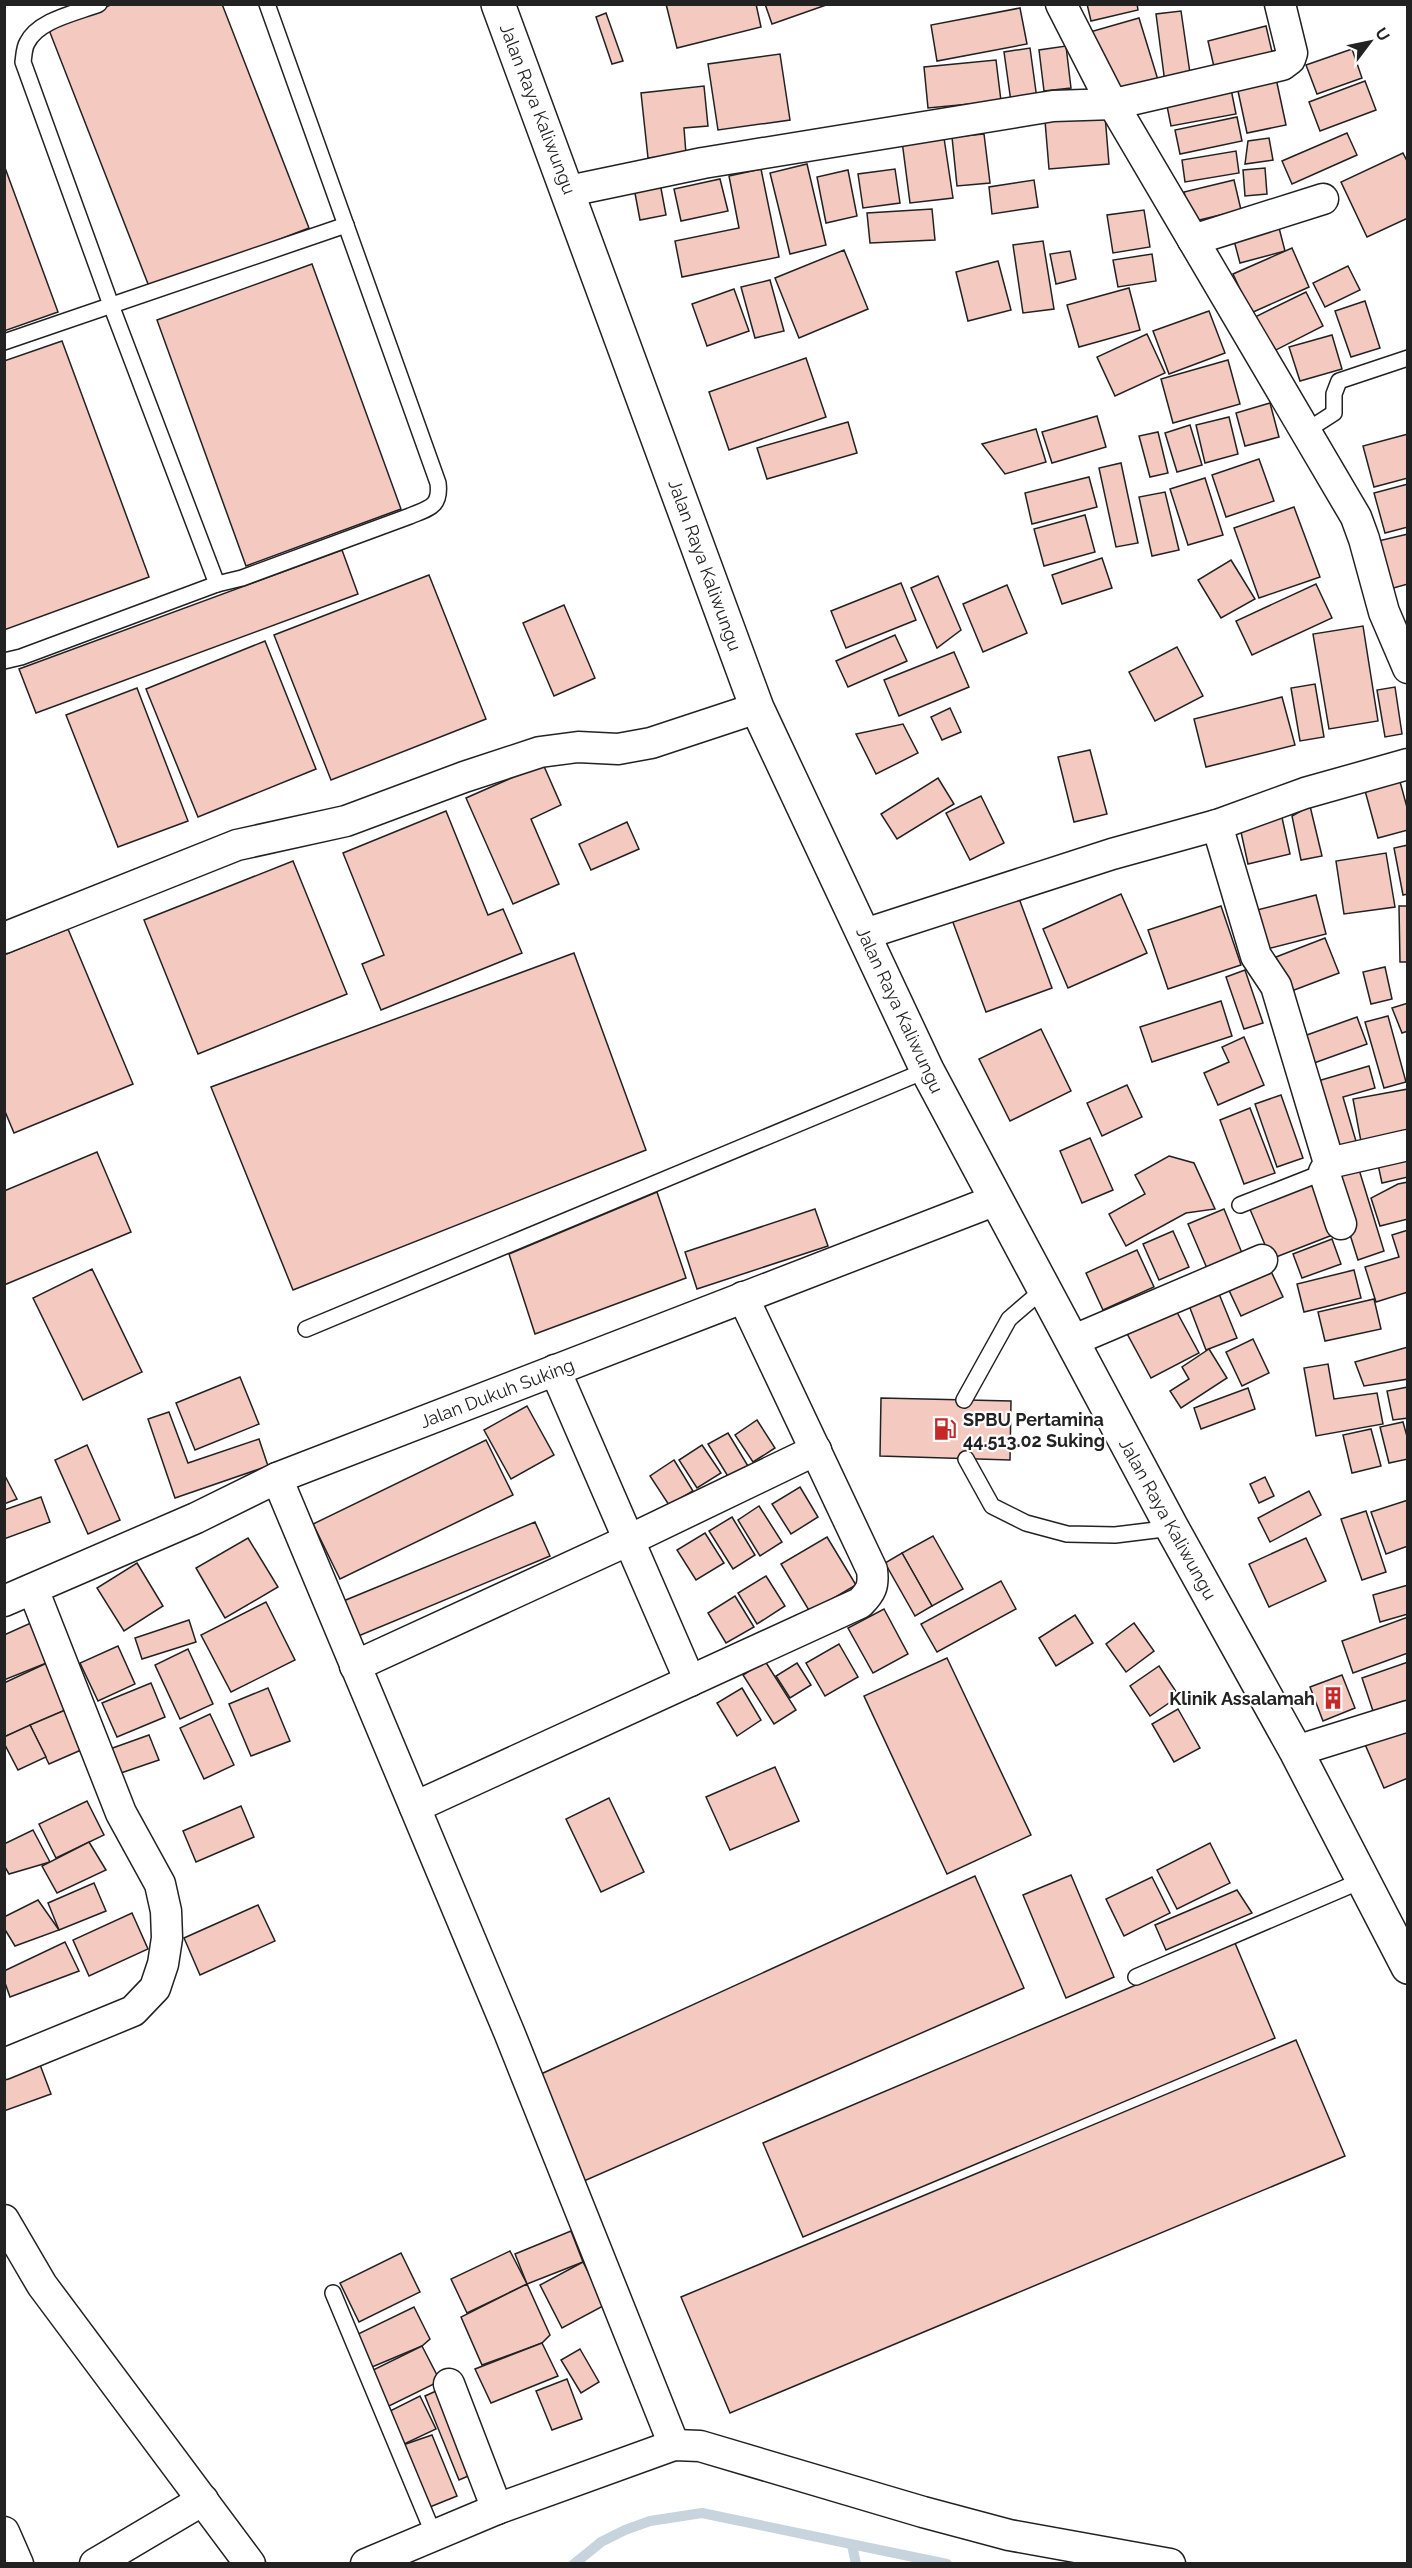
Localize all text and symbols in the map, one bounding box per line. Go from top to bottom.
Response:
north arrow [1340,12,1400,72]
street label: Jalan Raya Kaliwungu [496,21,580,197]
text: U [1371,24,1394,44]
street label: Jalan Raya Kaliwungu [664,476,746,654]
street label: Jalan Raya Kaliwungu [852,924,948,1096]
street label: Jalan Dukuh Suking [417,1354,577,1432]
place label: SPBU Pertamina 44.513.02 Suking [963,1409,1105,1451]
fuel station icon: SPBU Pertamina 44.513.02 Suking [932,1416,958,1442]
street label: Jalan Raya Kaliwungu [1115,1435,1221,1603]
building icon: Klinik Assalamah [1320,1685,1346,1711]
place label: Klinik Assalamah [1169,1688,1315,1709]

